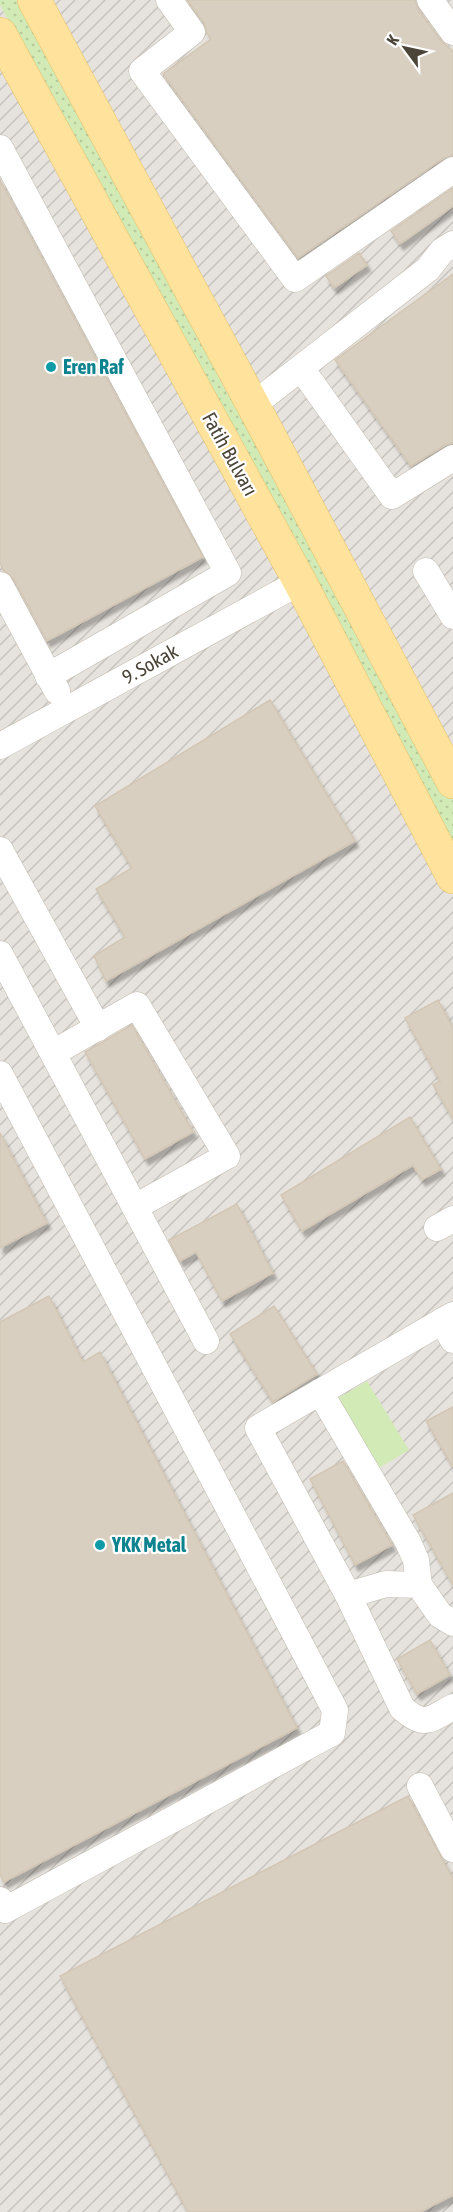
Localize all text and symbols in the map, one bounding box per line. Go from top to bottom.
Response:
north arrow [375,18,435,78]
text: K [383,32,402,48]
place label: Eren Raf [63,355,124,378]
marker: Eren Raf [44,360,58,374]
street label: Fatih Bulvarı [198,408,263,499]
street label: 9. Sokak [118,639,182,688]
place label: YKK Metal [111,1533,187,1556]
marker: YKK Metal [93,1538,107,1552]

